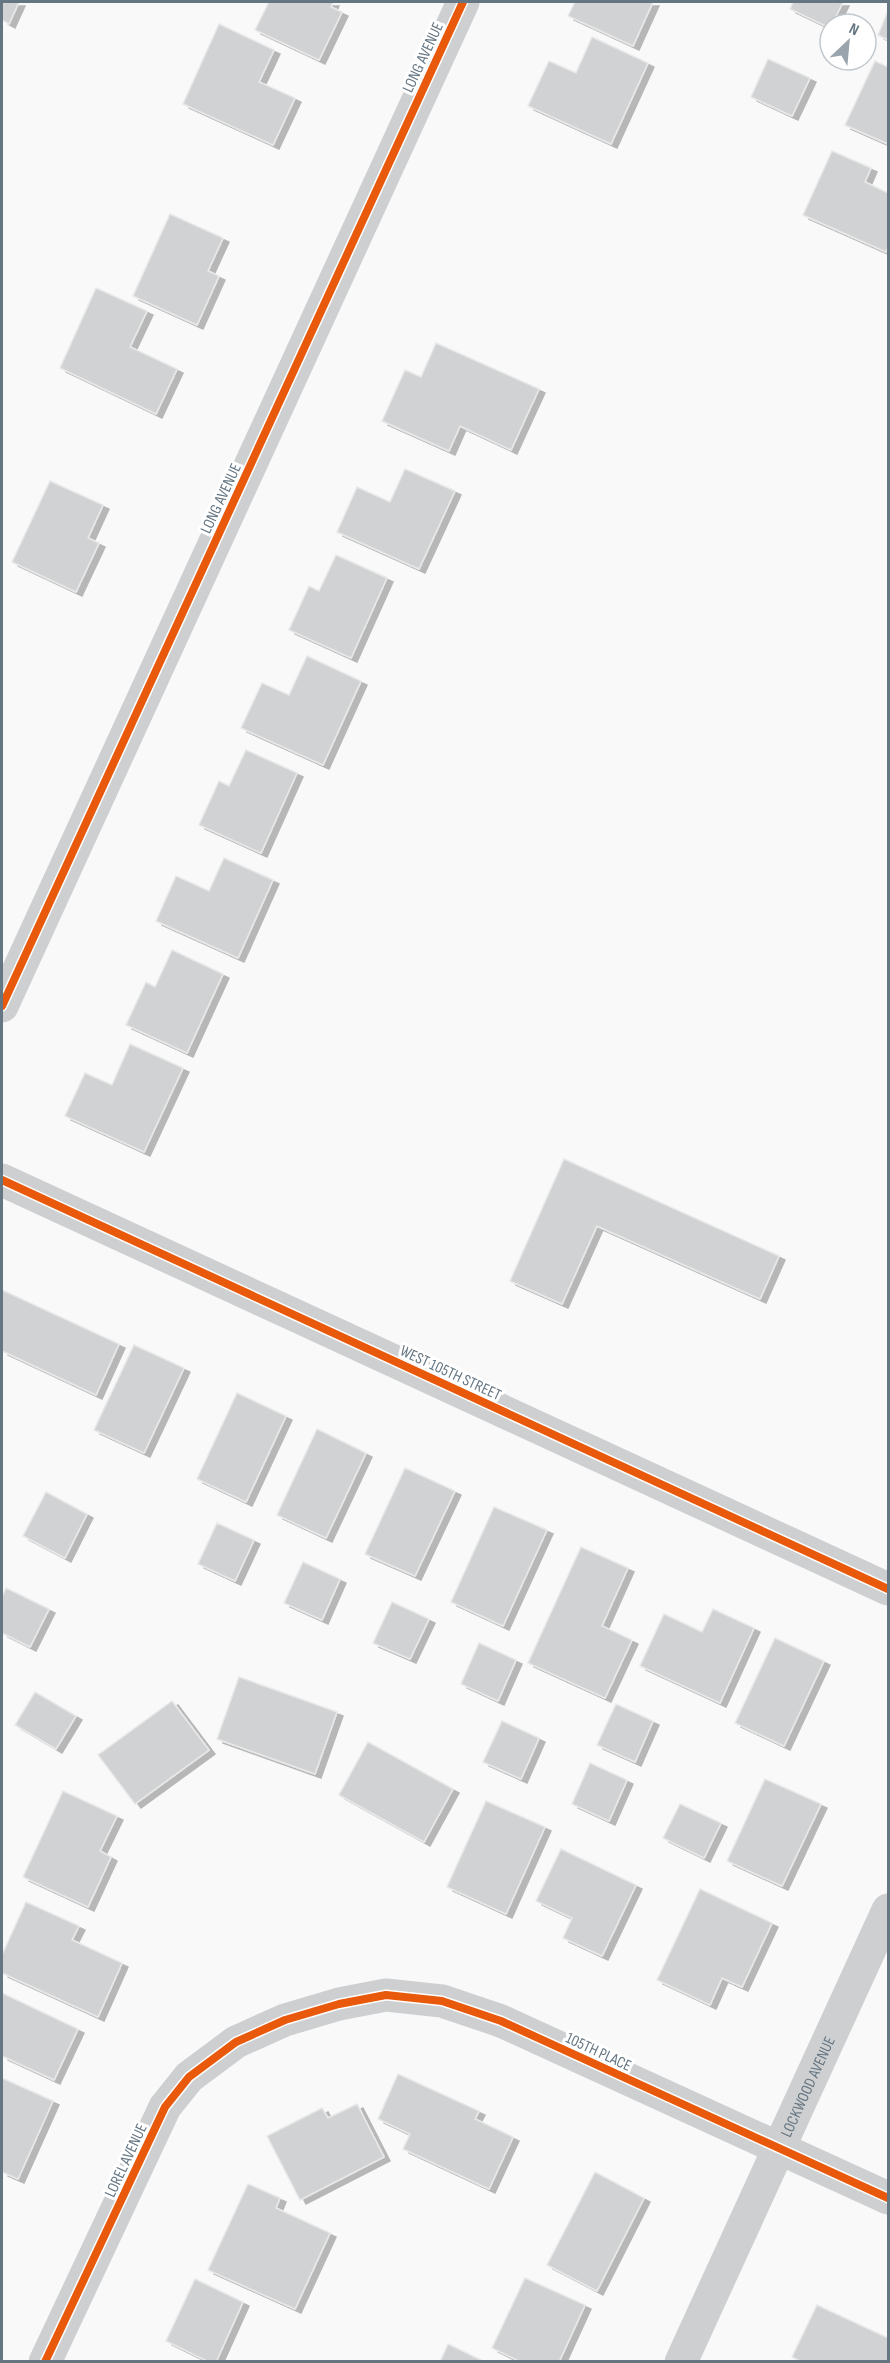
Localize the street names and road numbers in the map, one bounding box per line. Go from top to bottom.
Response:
street label: LONG AVENUE [399,20,448,96]
street label: LONG AVENUE [197,461,246,537]
street label: WEST 105TH STREET [397,1342,504,1405]
street label: 105TH PLACE [563,2029,634,2076]
street label: LOCKWOOD AVENUE [777,2034,840,2140]
street label: LOREL AVENUE [101,2121,152,2200]

